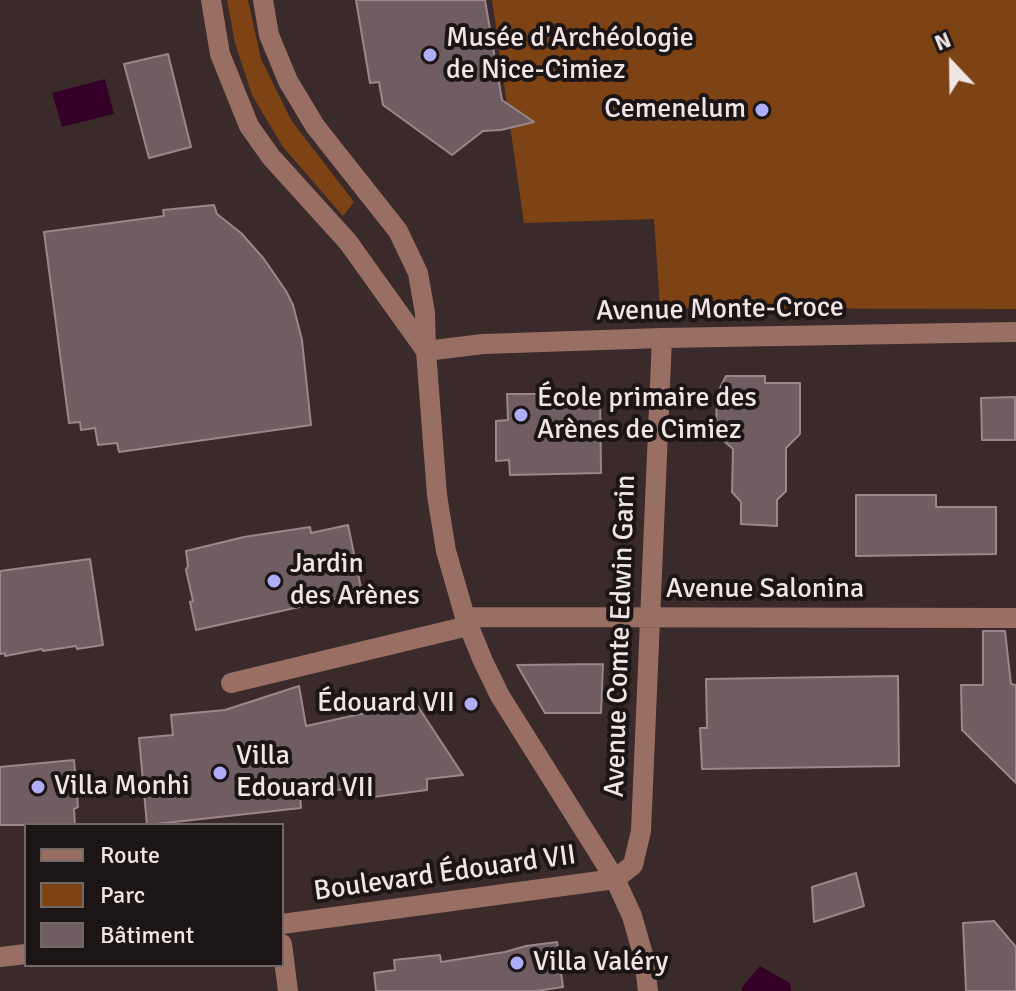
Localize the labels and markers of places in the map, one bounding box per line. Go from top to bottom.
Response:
place label: Musée d'Archéologie de Nice-Cimiez [446,22,694,88]
marker: Musée d'Archéologie de Nice-Cimiez [421,46,439,64]
place label: Cemenelum [604,93,746,127]
marker: Cemenelum [753,101,771,119]
place label: École primaire des Arènes de Cimiez [537,382,757,448]
marker: École primaire des Arènes de Cimiez [512,406,530,424]
place label: Jardin des Arènes [290,548,420,614]
marker: Jardin des Arènes [265,572,283,590]
place label: Édouard VII [317,687,455,721]
marker: Édouard VII [462,695,480,713]
place label: Villa Edouard VII [236,740,374,806]
marker: Villa Edouard VII [211,764,229,782]
place label: Villa Monhi [54,770,189,804]
marker: Villa Monhi [29,778,47,796]
place label: Villa Valéry [533,946,668,980]
marker: Villa Valéry [508,954,526,972]

